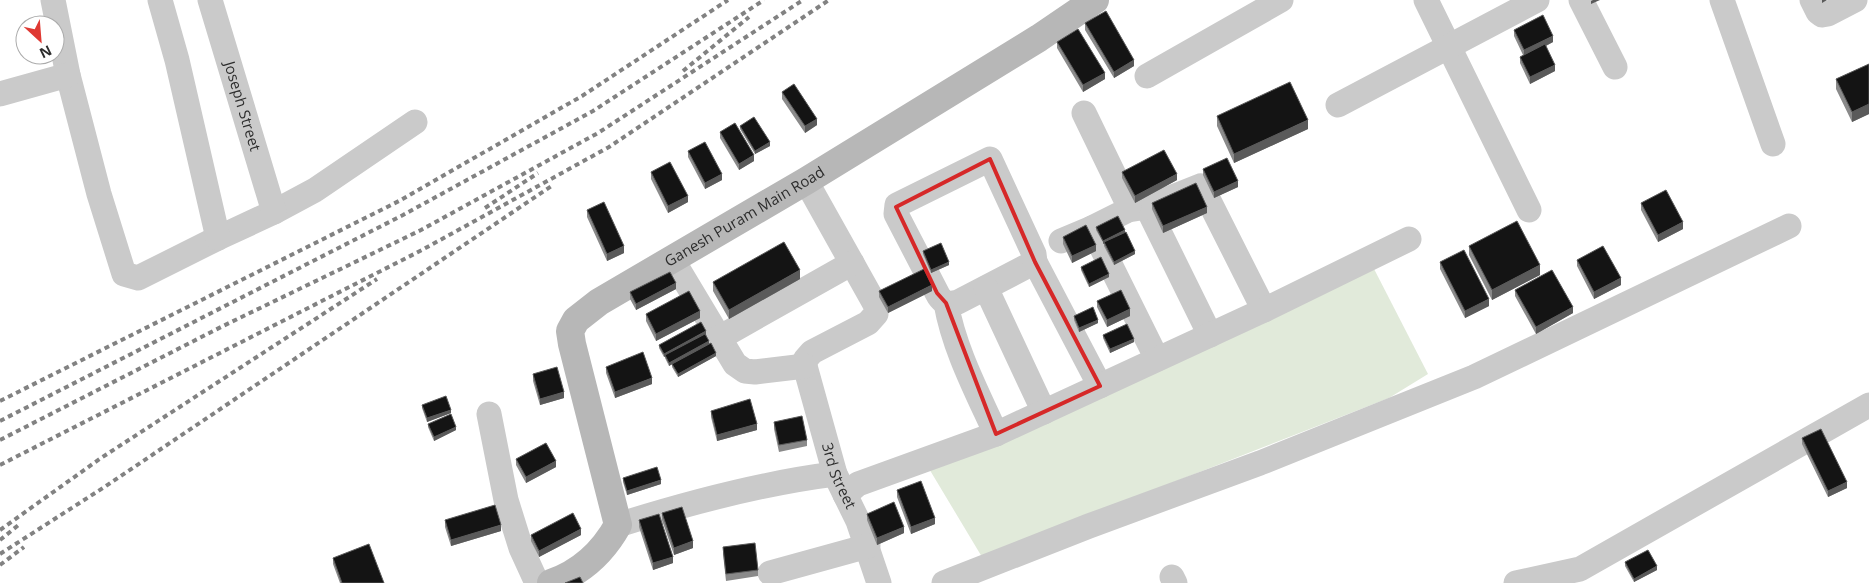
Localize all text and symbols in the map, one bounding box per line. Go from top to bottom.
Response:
north arrow [15,15,65,65]
text: N [37,41,55,63]
street label: Joseph Street [219,57,266,153]
street label: Ganesh Puram Main Road [660,161,828,271]
street label: 3rd Street [818,440,861,512]

